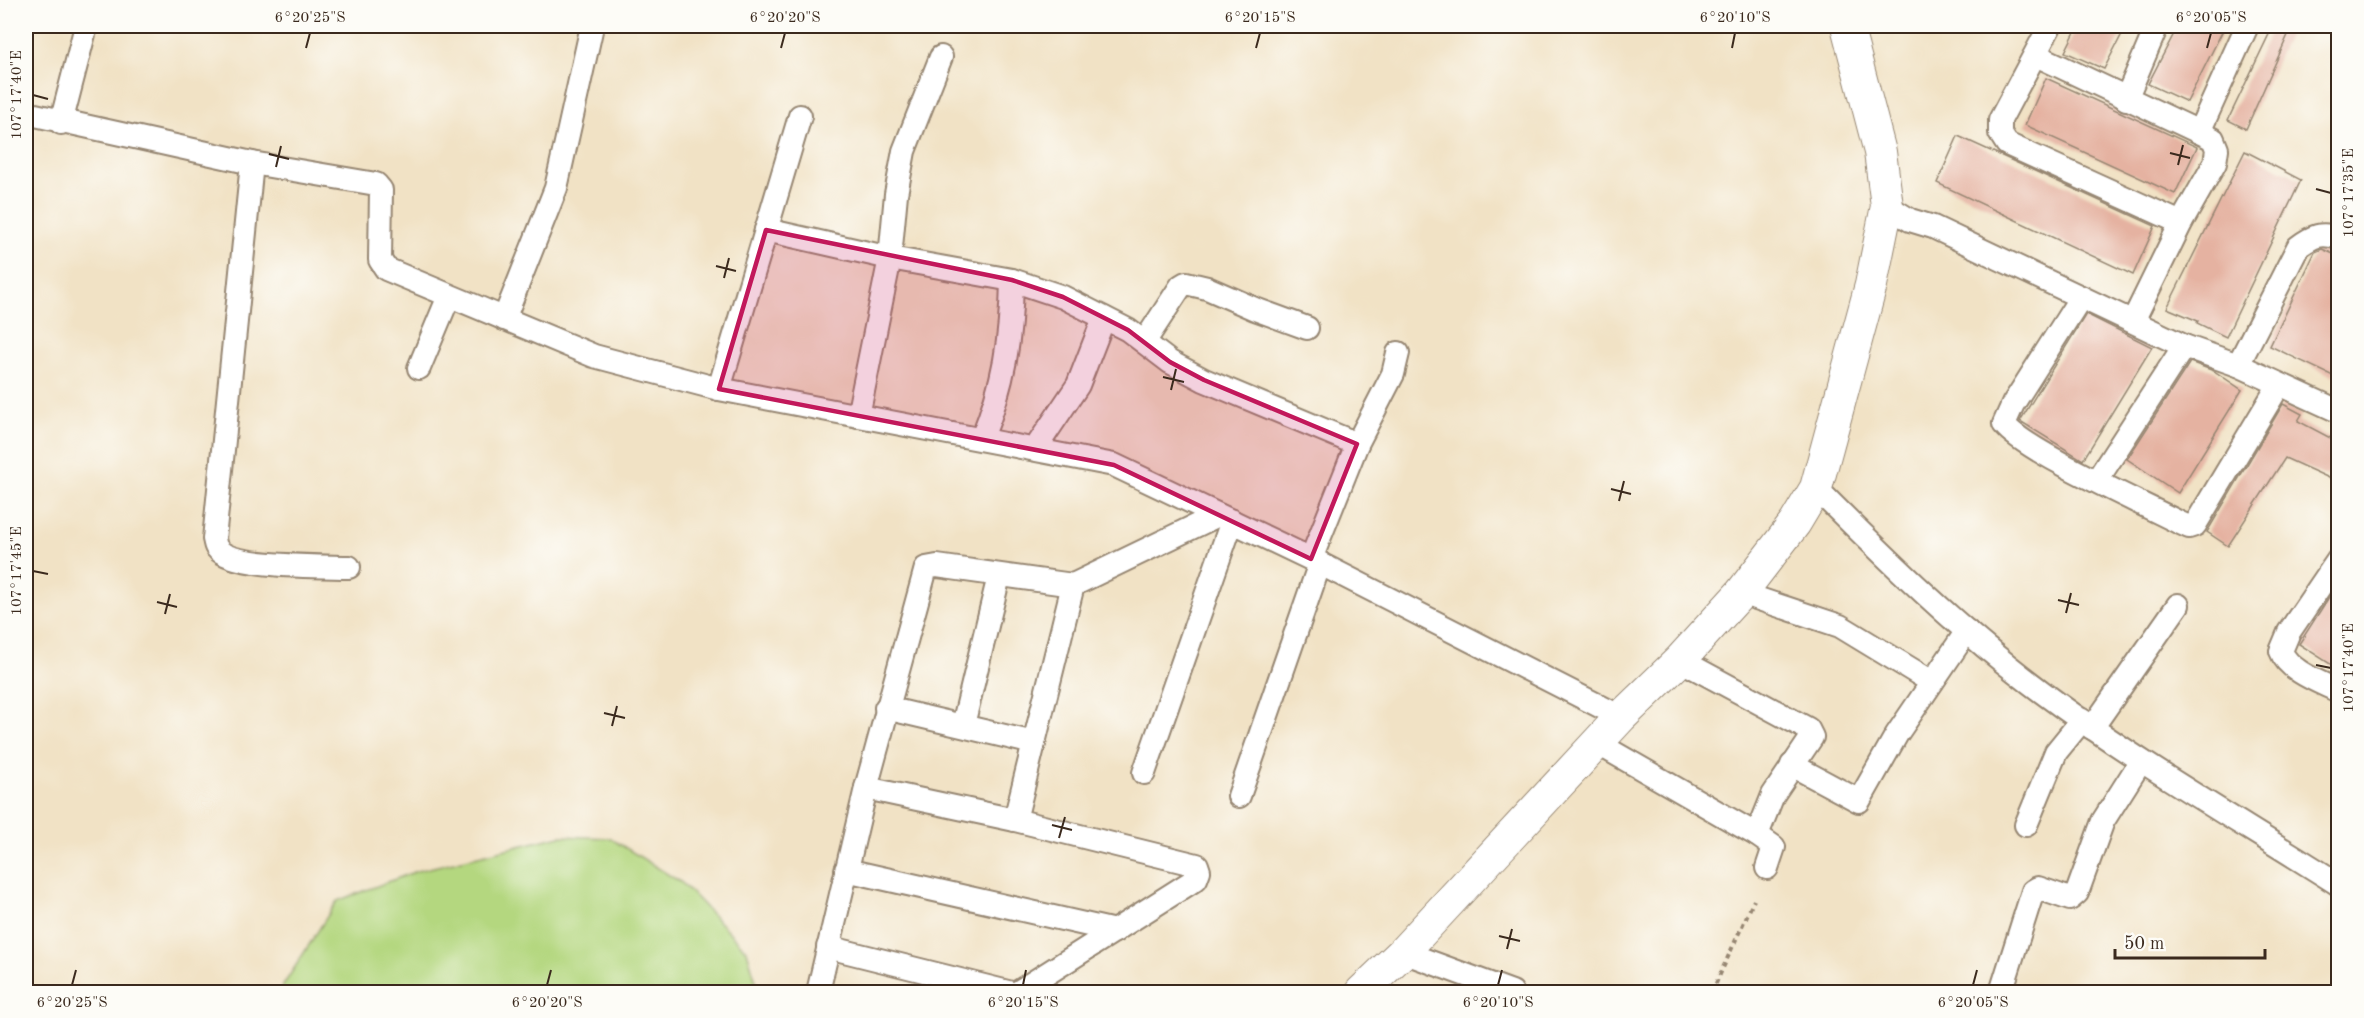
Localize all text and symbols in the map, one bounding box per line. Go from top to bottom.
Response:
text: 6°20'25"S [274,11,346,26]
text: 6°20'20"S [749,11,821,26]
text: 6°20'15"S [1224,11,1296,26]
text: 6°20'10"S [1699,11,1771,26]
text: 6°20'05"S [2175,11,2247,26]
text: 107°17'40"E [10,50,25,140]
text: 107°17'35"E [2342,148,2357,238]
text: 107°17'45"E [10,526,25,616]
text: 107°17'40"E [2342,623,2357,713]
scale bar [2115,922,2265,960]
text: 50 m [2124,935,2164,953]
text: 6°20'25"S [36,996,108,1011]
text: 6°20'20"S [511,996,583,1011]
text: 6°20'15"S [987,996,1059,1011]
text: 6°20'10"S [1462,996,1534,1011]
text: 6°20'05"S [1937,996,2009,1011]

